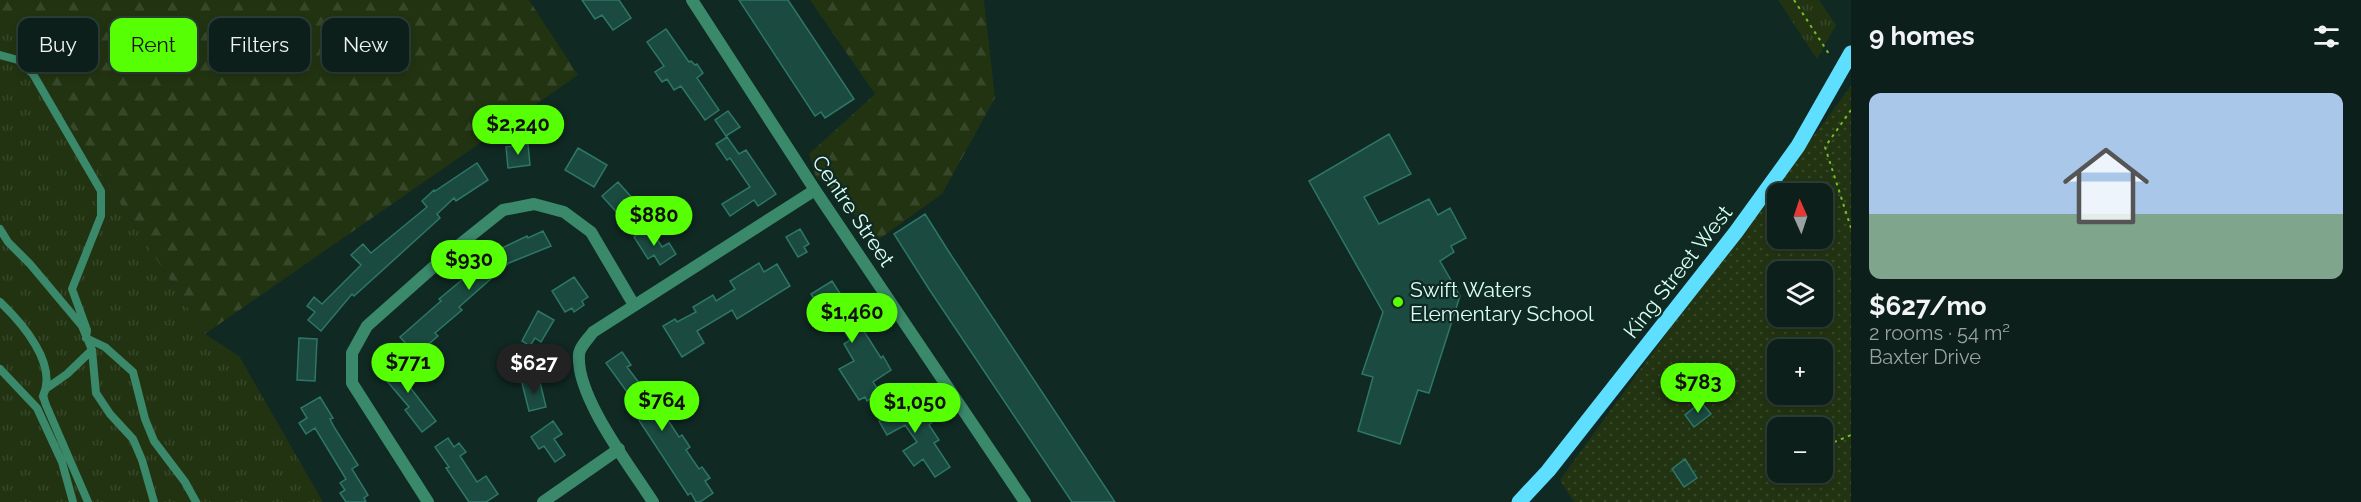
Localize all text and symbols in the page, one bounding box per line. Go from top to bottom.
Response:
chip: Buy [18,18,98,72]
chip: Rent [110,18,197,72]
chip: Filters [209,18,310,72]
chip: New [322,18,409,72]
icon: filters [2310,20,2343,53]
text: 9 homes [1869,21,1975,51]
pin: $2,240 [469,105,567,156]
text: $2,240 [486,112,550,136]
icon: home [2052,132,2160,240]
street label: Centre Street [807,150,900,271]
north arrow [1767,183,1833,249]
map controls [1767,183,1833,483]
pin: $880 [618,196,690,247]
street label: King Street West [1618,200,1737,343]
text: $880 [629,203,679,227]
pin: $930 [433,240,505,291]
text: $930 [445,247,493,271]
button: layers [1767,261,1833,327]
place label: Swift Waters Elementary School [1410,277,1594,326]
text: $627/mo [1869,291,1986,321]
pin: $1,460 [803,293,901,344]
marker: Swift Waters Elementary School [1391,295,1405,309]
text: $1,460 [820,300,884,324]
text: 2 rooms · 54 m² [1869,321,2010,345]
button: + [1767,339,1833,405]
pin: $771 [372,343,444,394]
pin: $627 [498,344,570,395]
text: Baxter Drive [1869,345,1981,369]
text: $771 [385,350,431,374]
text: $627 [510,351,558,375]
pin: $783 [1662,363,1734,414]
text: $783 [1674,370,1722,394]
pin: $764 [626,381,698,432]
pin: $1,050 [866,383,964,434]
text: $764 [638,388,686,412]
text: $1,050 [884,390,946,414]
button: − [1767,417,1833,483]

